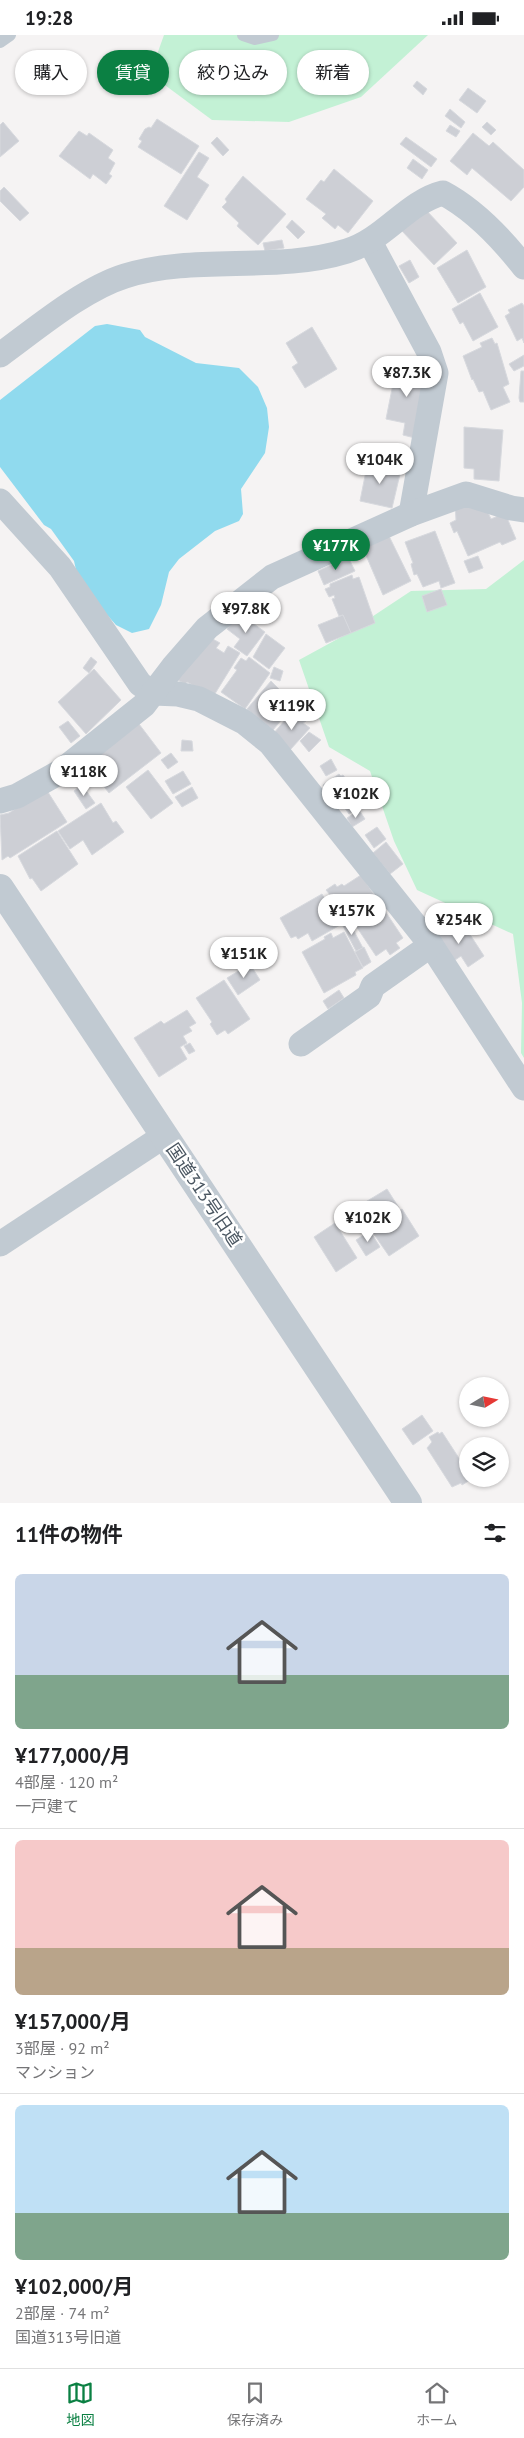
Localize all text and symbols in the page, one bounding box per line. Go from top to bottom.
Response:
text: 19:28 [25,6,73,30]
chip: 購入 [15,50,87,95]
chip: 賃貸 [97,50,169,95]
chip: 絞り込み [179,50,287,95]
chip: 新着 [297,50,369,95]
pin: ¥87.3K [366,355,448,398]
text: ¥87.3K [383,362,431,382]
pin: ¥104K [345,443,415,485]
text: ¥104K [357,449,403,469]
pin: ¥177K [301,529,371,571]
text: ¥177K [313,535,359,555]
pin: ¥97.8K [205,591,287,634]
text: ¥97.8K [222,598,270,618]
pin: ¥119K [257,689,327,731]
text: ¥119K [269,695,315,715]
pin: ¥118K [49,755,119,797]
text: ¥118K [61,761,107,781]
pin: ¥102K [321,777,391,819]
text: ¥102K [333,783,379,803]
pin: ¥157K [317,893,387,936]
text: ¥157K [329,900,375,920]
pin: ¥254K [424,903,494,945]
text: ¥254K [436,909,482,929]
pin: ¥151K [209,937,279,979]
text: ¥151K [221,943,267,963]
street label: 国道313号旧道 [161,1139,247,1251]
pin: ¥102K [333,1201,403,1243]
text: ¥102K [345,1207,391,1227]
north arrow [459,1377,509,1427]
map controls [459,1377,509,1487]
button: layers [459,1437,509,1487]
icon: filters [481,1519,509,1547]
text: 11件の物件 [15,1521,123,1548]
icon: home [217,1607,307,1697]
text: ¥177,000/月 [15,1742,131,1769]
text: 4部屋 · 120 m² [15,1772,118,1792]
text: 一戸建て [15,1796,79,1816]
icon: home [217,1872,307,1962]
text: ¥157,000/月 [15,2008,131,2035]
text: 3部屋 · 92 m² [15,2038,110,2058]
text: マンション [15,2062,95,2082]
icon: home [217,2137,307,2227]
text: ¥102,000/月 [15,2273,133,2300]
text: 2部屋 · 74 m² [15,2303,110,2323]
text: 国道313号旧道 [15,2327,121,2347]
tab: 地図 [66,2379,94,2429]
tab: 保存済み [227,2379,283,2429]
tab: ホーム [416,2379,458,2429]

